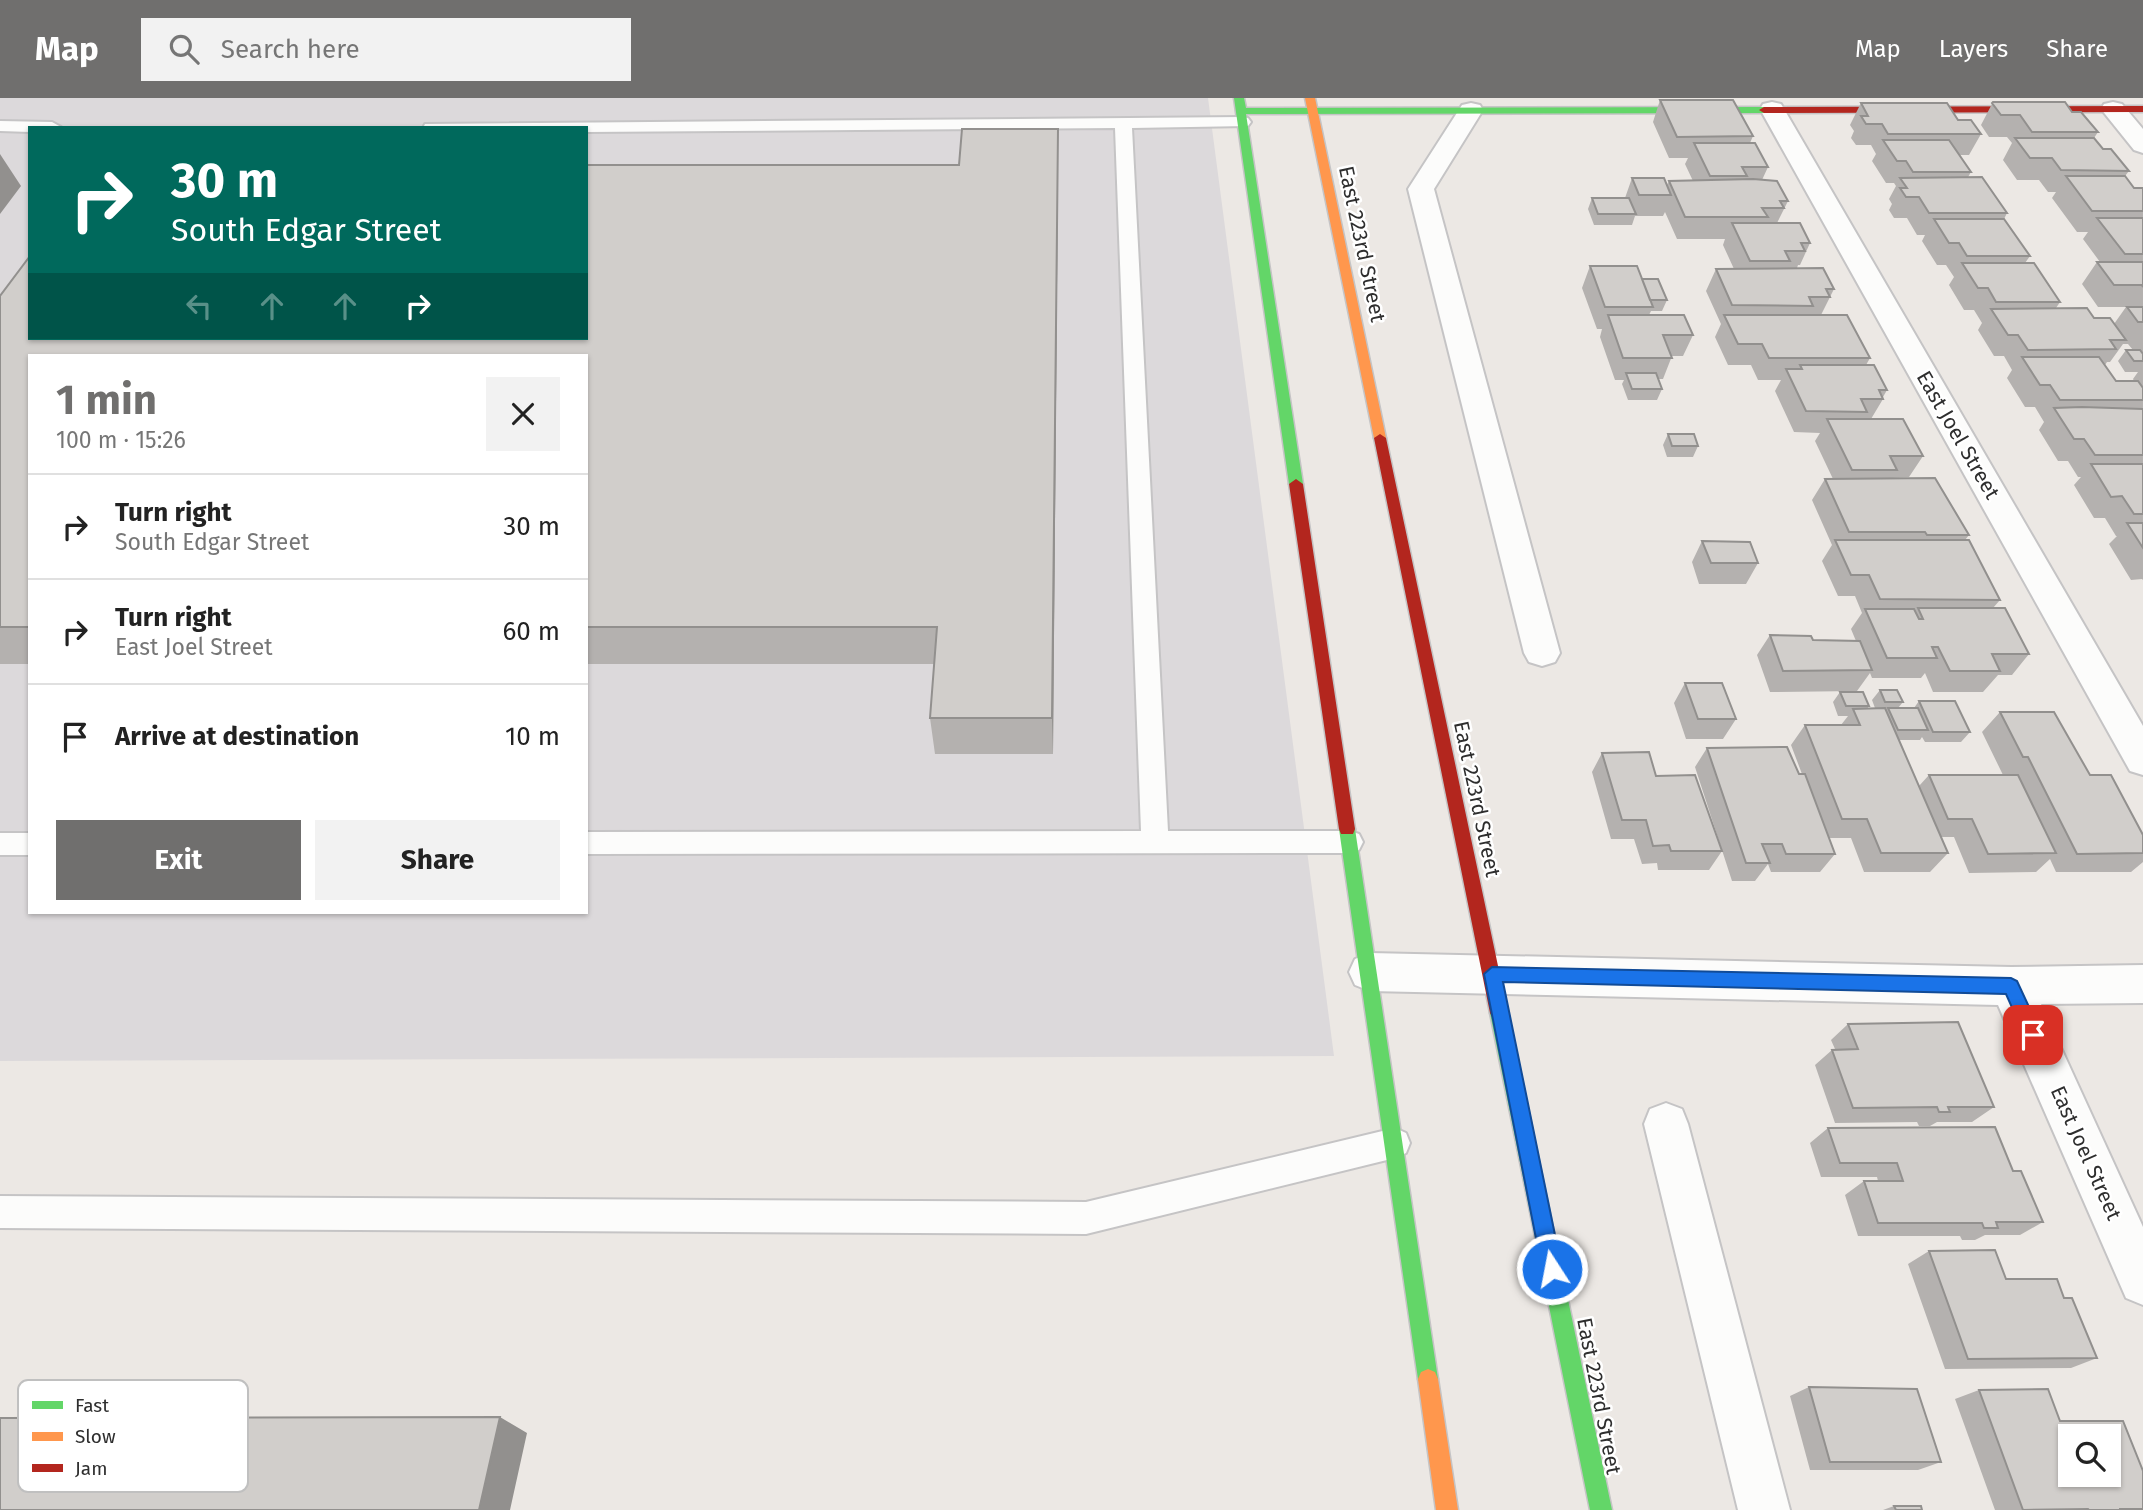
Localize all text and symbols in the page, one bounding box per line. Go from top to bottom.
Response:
search box [141,18,631,81]
text: Map [35,29,99,69]
icon: search [165,30,203,68]
text: Search here [221,34,360,65]
text: Map [1855,35,1901,63]
text: Layers [1939,35,2008,63]
text: Share [2046,35,2108,63]
text: 30 m [171,151,278,210]
icon: right [56,154,147,245]
street label: East 223rd Street [1333,164,1391,325]
text: South Edgar Street [171,211,441,249]
icon: left [180,287,218,325]
icon: ahead [253,287,291,325]
icon: ahead [326,287,364,325]
icon: right [399,287,437,325]
street label: East Joel Street [1911,366,2005,504]
text: 1 min [56,375,157,425]
button: close [486,377,560,451]
text: 100 m · 15:26 [56,426,186,454]
text: Turn right [115,497,232,528]
icon: right [56,508,94,546]
text: 30 m [503,511,560,542]
text: South Edgar Street [115,528,309,556]
text: Turn right [115,602,232,633]
icon: right [56,613,94,651]
text: 60 m [502,616,560,647]
text: East Joel Street [115,633,273,661]
icon: arrive [56,718,94,756]
street label: East 223rd Street [1448,719,1506,880]
text: Arrive at destination [115,721,359,752]
text: 10 m [505,721,560,752]
button: Exit [56,820,301,900]
button: Share [315,820,560,900]
pin [2003,1005,2063,1065]
icon: arrive [2014,1016,2052,1054]
street label: East Joel Street [2045,1082,2127,1224]
position arrow [1515,1232,1589,1306]
street label: East 223rd Street [1571,1316,1627,1477]
legend [18,1380,248,1492]
text: Fast [75,1394,109,1417]
map controls [2058,1424,2121,1487]
button: search [2058,1424,2121,1487]
text: Slow [75,1425,116,1448]
text: Jam [75,1457,107,1480]

